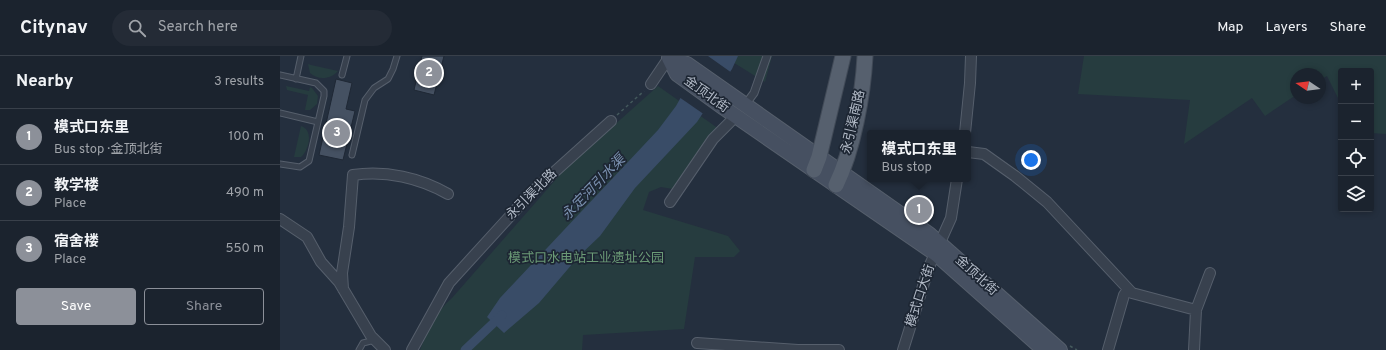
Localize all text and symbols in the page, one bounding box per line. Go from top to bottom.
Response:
search box [112,10,392,46]
text: Citynav [20,16,88,40]
icon: search [126,17,148,39]
text: Search here [158,18,238,37]
text: Map [1217,19,1243,36]
text: Layers [1265,19,1307,36]
text: Share [1329,19,1366,36]
pin: 2 [416,58,442,88]
north arrow [1290,68,1326,104]
map controls [1338,68,1374,212]
button: + [1338,68,1374,104]
text: Nearby [16,71,73,93]
street label: 金顶北街 [680,72,732,117]
text: 3 results [214,74,264,90]
street label: 永引渠南路 [839,89,869,155]
button: − [1338,104,1374,140]
pin: 3 [324,118,350,148]
text: 模式口东里 [54,119,129,138]
text: 1 [26,129,32,145]
text: 100 m [228,129,264,145]
popup [867,130,971,182]
button: locate [1338,140,1374,176]
text: 模式口东里 [881,141,957,160]
text: Bus stop · 金顶北街 [54,142,162,158]
water label: 永定河引水渠 [559,150,631,224]
your location [1021,150,1041,170]
text: Bus stop [881,160,932,176]
street label: 永引渠北路 [503,166,561,224]
button: layers [1338,176,1374,212]
text: 教学楼 [54,177,99,196]
text: 2 [25,185,33,201]
text: 490 m [226,185,264,201]
pin: 1 [906,195,932,225]
text: Place [54,196,86,212]
text: 宿舍楼 [54,233,99,252]
text: 3 [25,241,33,257]
text: 550 m [225,241,264,257]
park label: 模式口水电站工业遗址公园 [508,251,664,267]
text: Place [54,252,86,268]
street label: 金顶北街 [951,252,1001,299]
street label: 模式口大街 [903,263,939,329]
button: Save [16,288,136,325]
button: Share [144,288,264,325]

